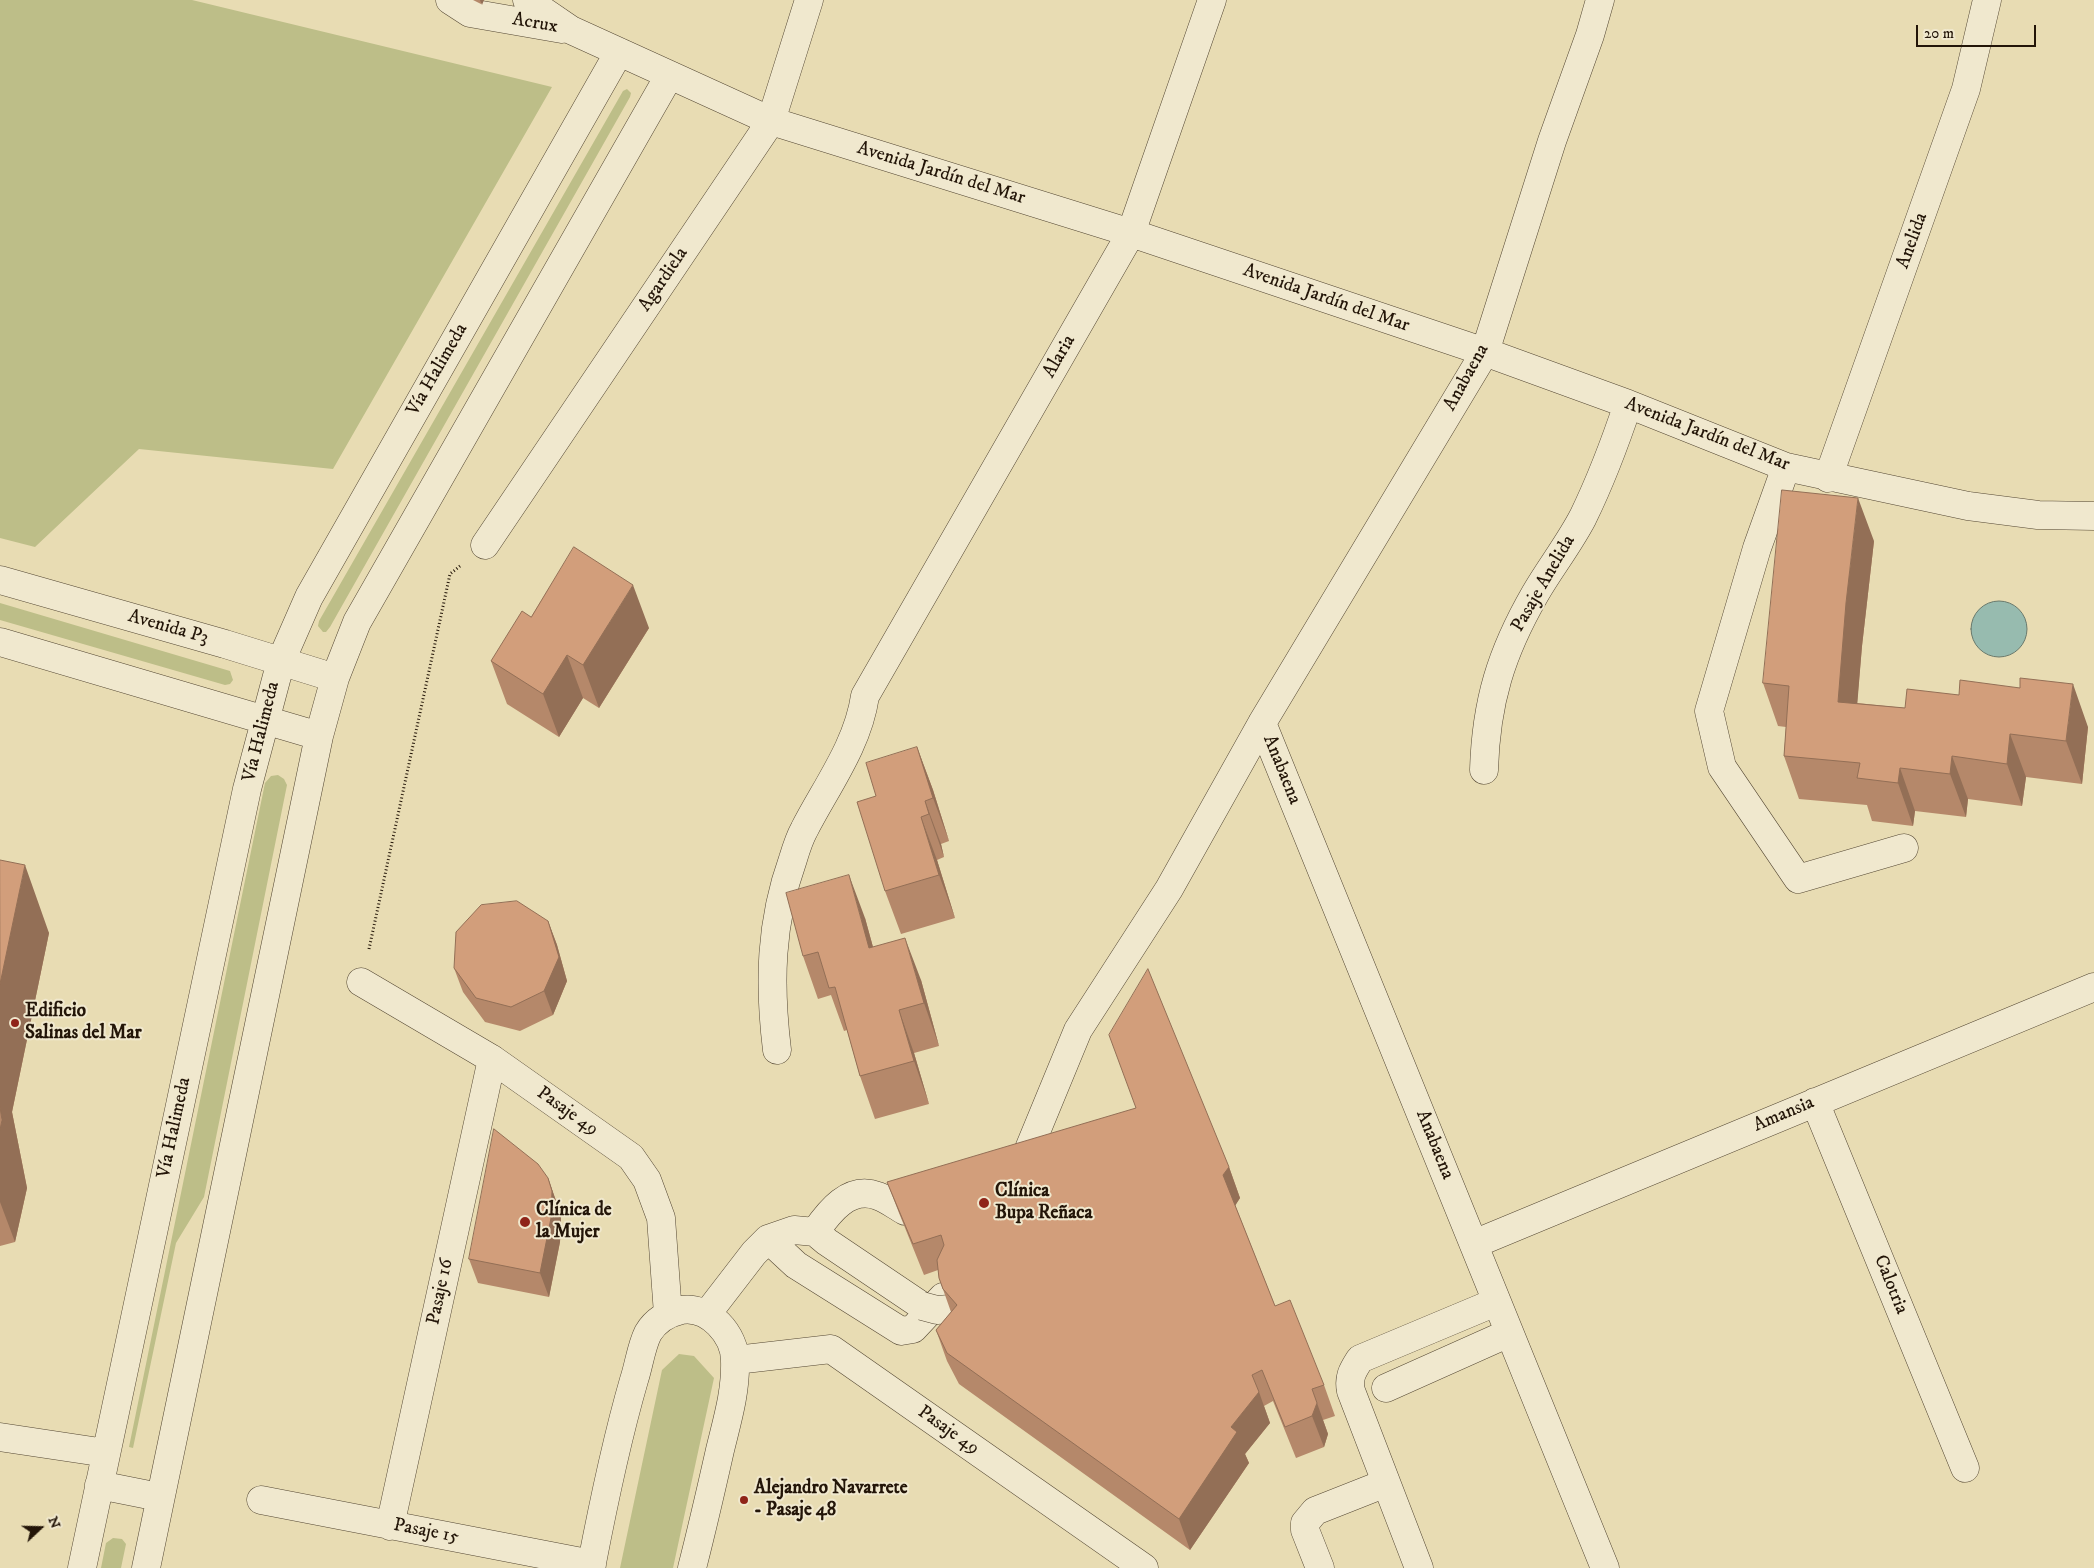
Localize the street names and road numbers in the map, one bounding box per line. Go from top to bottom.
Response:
street label: Acrux [510,9,560,39]
street label: Avenida Jardín del Mar [854,138,1028,210]
street label: Anelida [1892,210,1934,272]
street label: Agardiela [634,244,694,316]
street label: Avenida Jardín del Mar [1240,260,1412,338]
street label: Vía Halimeda [402,320,474,420]
street label: Alaria [1039,331,1081,383]
street label: Anabaena [1439,341,1495,415]
street label: Avenida Jardín del Mar [1621,393,1793,477]
street label: Pasaje Anelida [1507,532,1581,636]
street label: Avenida P3 [125,606,211,650]
street label: Vía Halimeda [239,679,285,785]
street label: Anabaena [1257,732,1305,808]
street label: Vía Halimeda [153,1075,197,1181]
street label: Pasaje 49 [532,1082,602,1142]
street label: Amansia [1750,1092,1818,1138]
street label: Anabaena [1410,1107,1458,1183]
street label: Calotria [1868,1252,1912,1318]
street label: Pasaje 16 [423,1257,459,1327]
street label: Pasaje 49 [913,1401,983,1461]
street label: Pasaje 15 [391,1514,461,1550]

